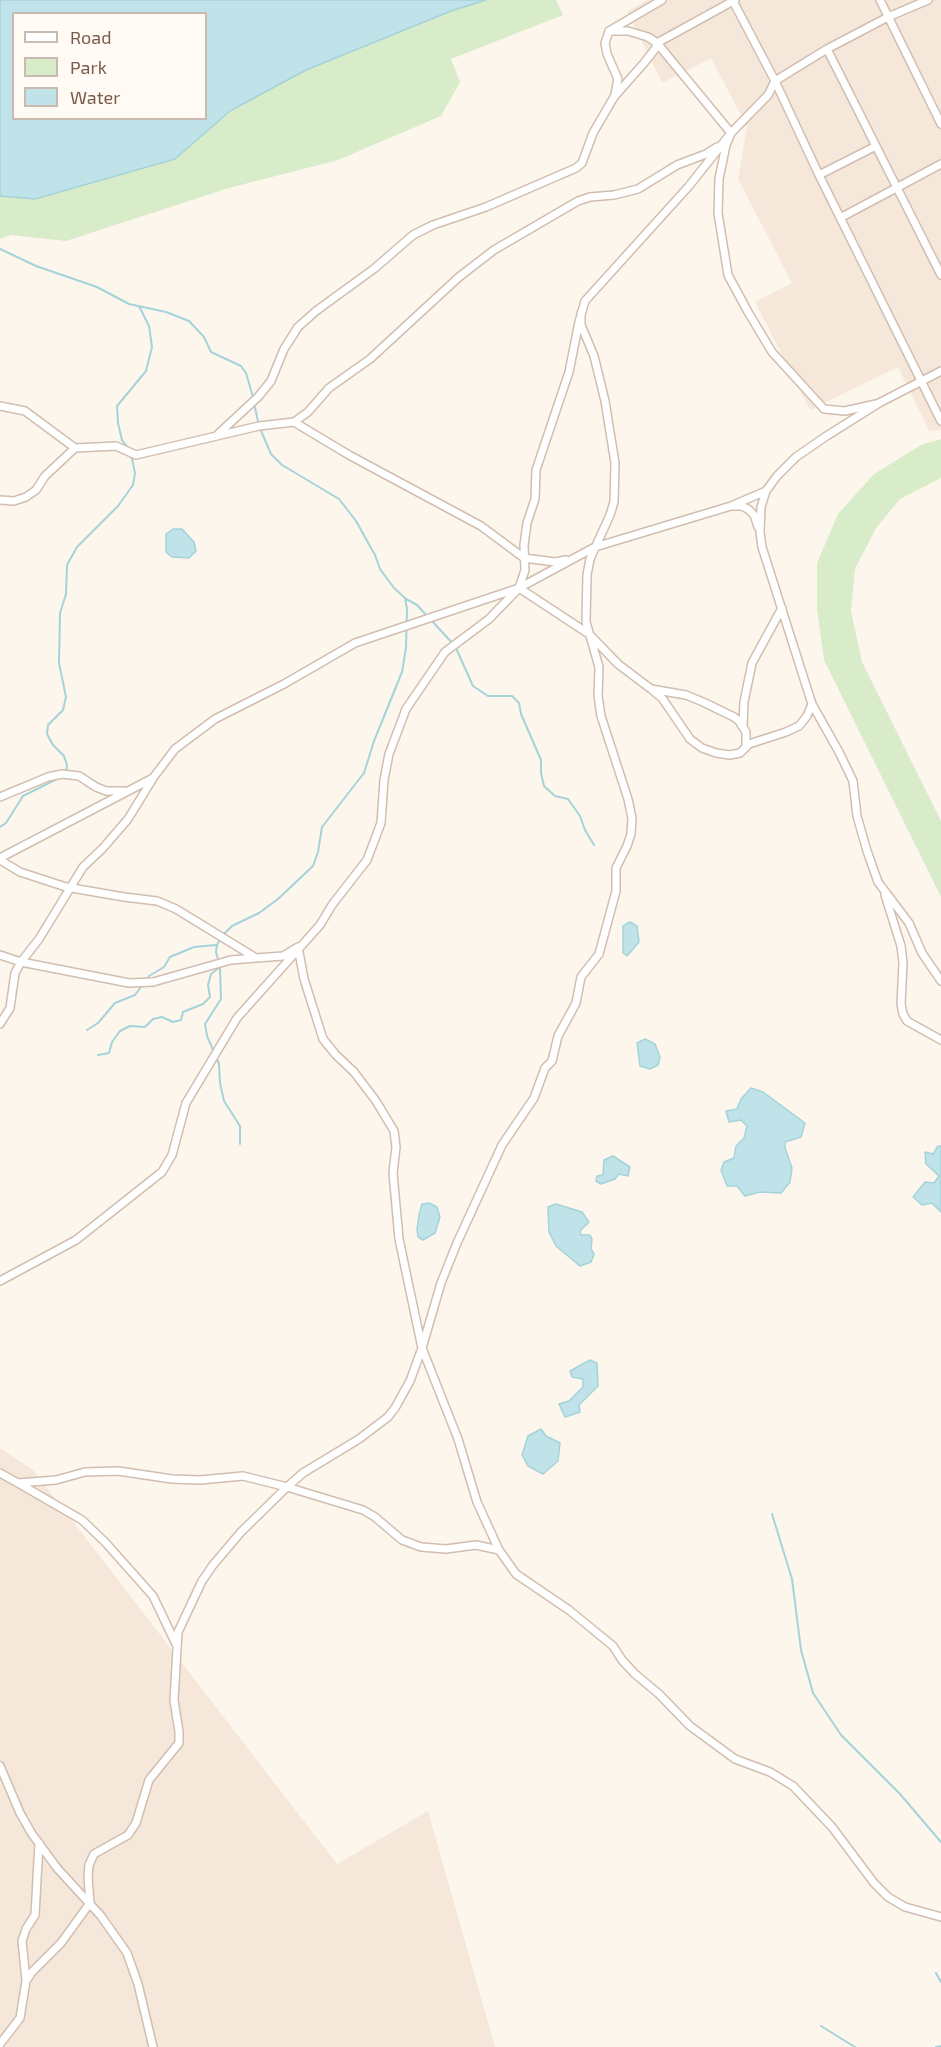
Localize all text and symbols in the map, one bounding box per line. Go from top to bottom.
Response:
legend [12,12,207,120]
text: Road [70,26,111,48]
text: Park [70,56,107,78]
text: Water [70,86,120,108]

